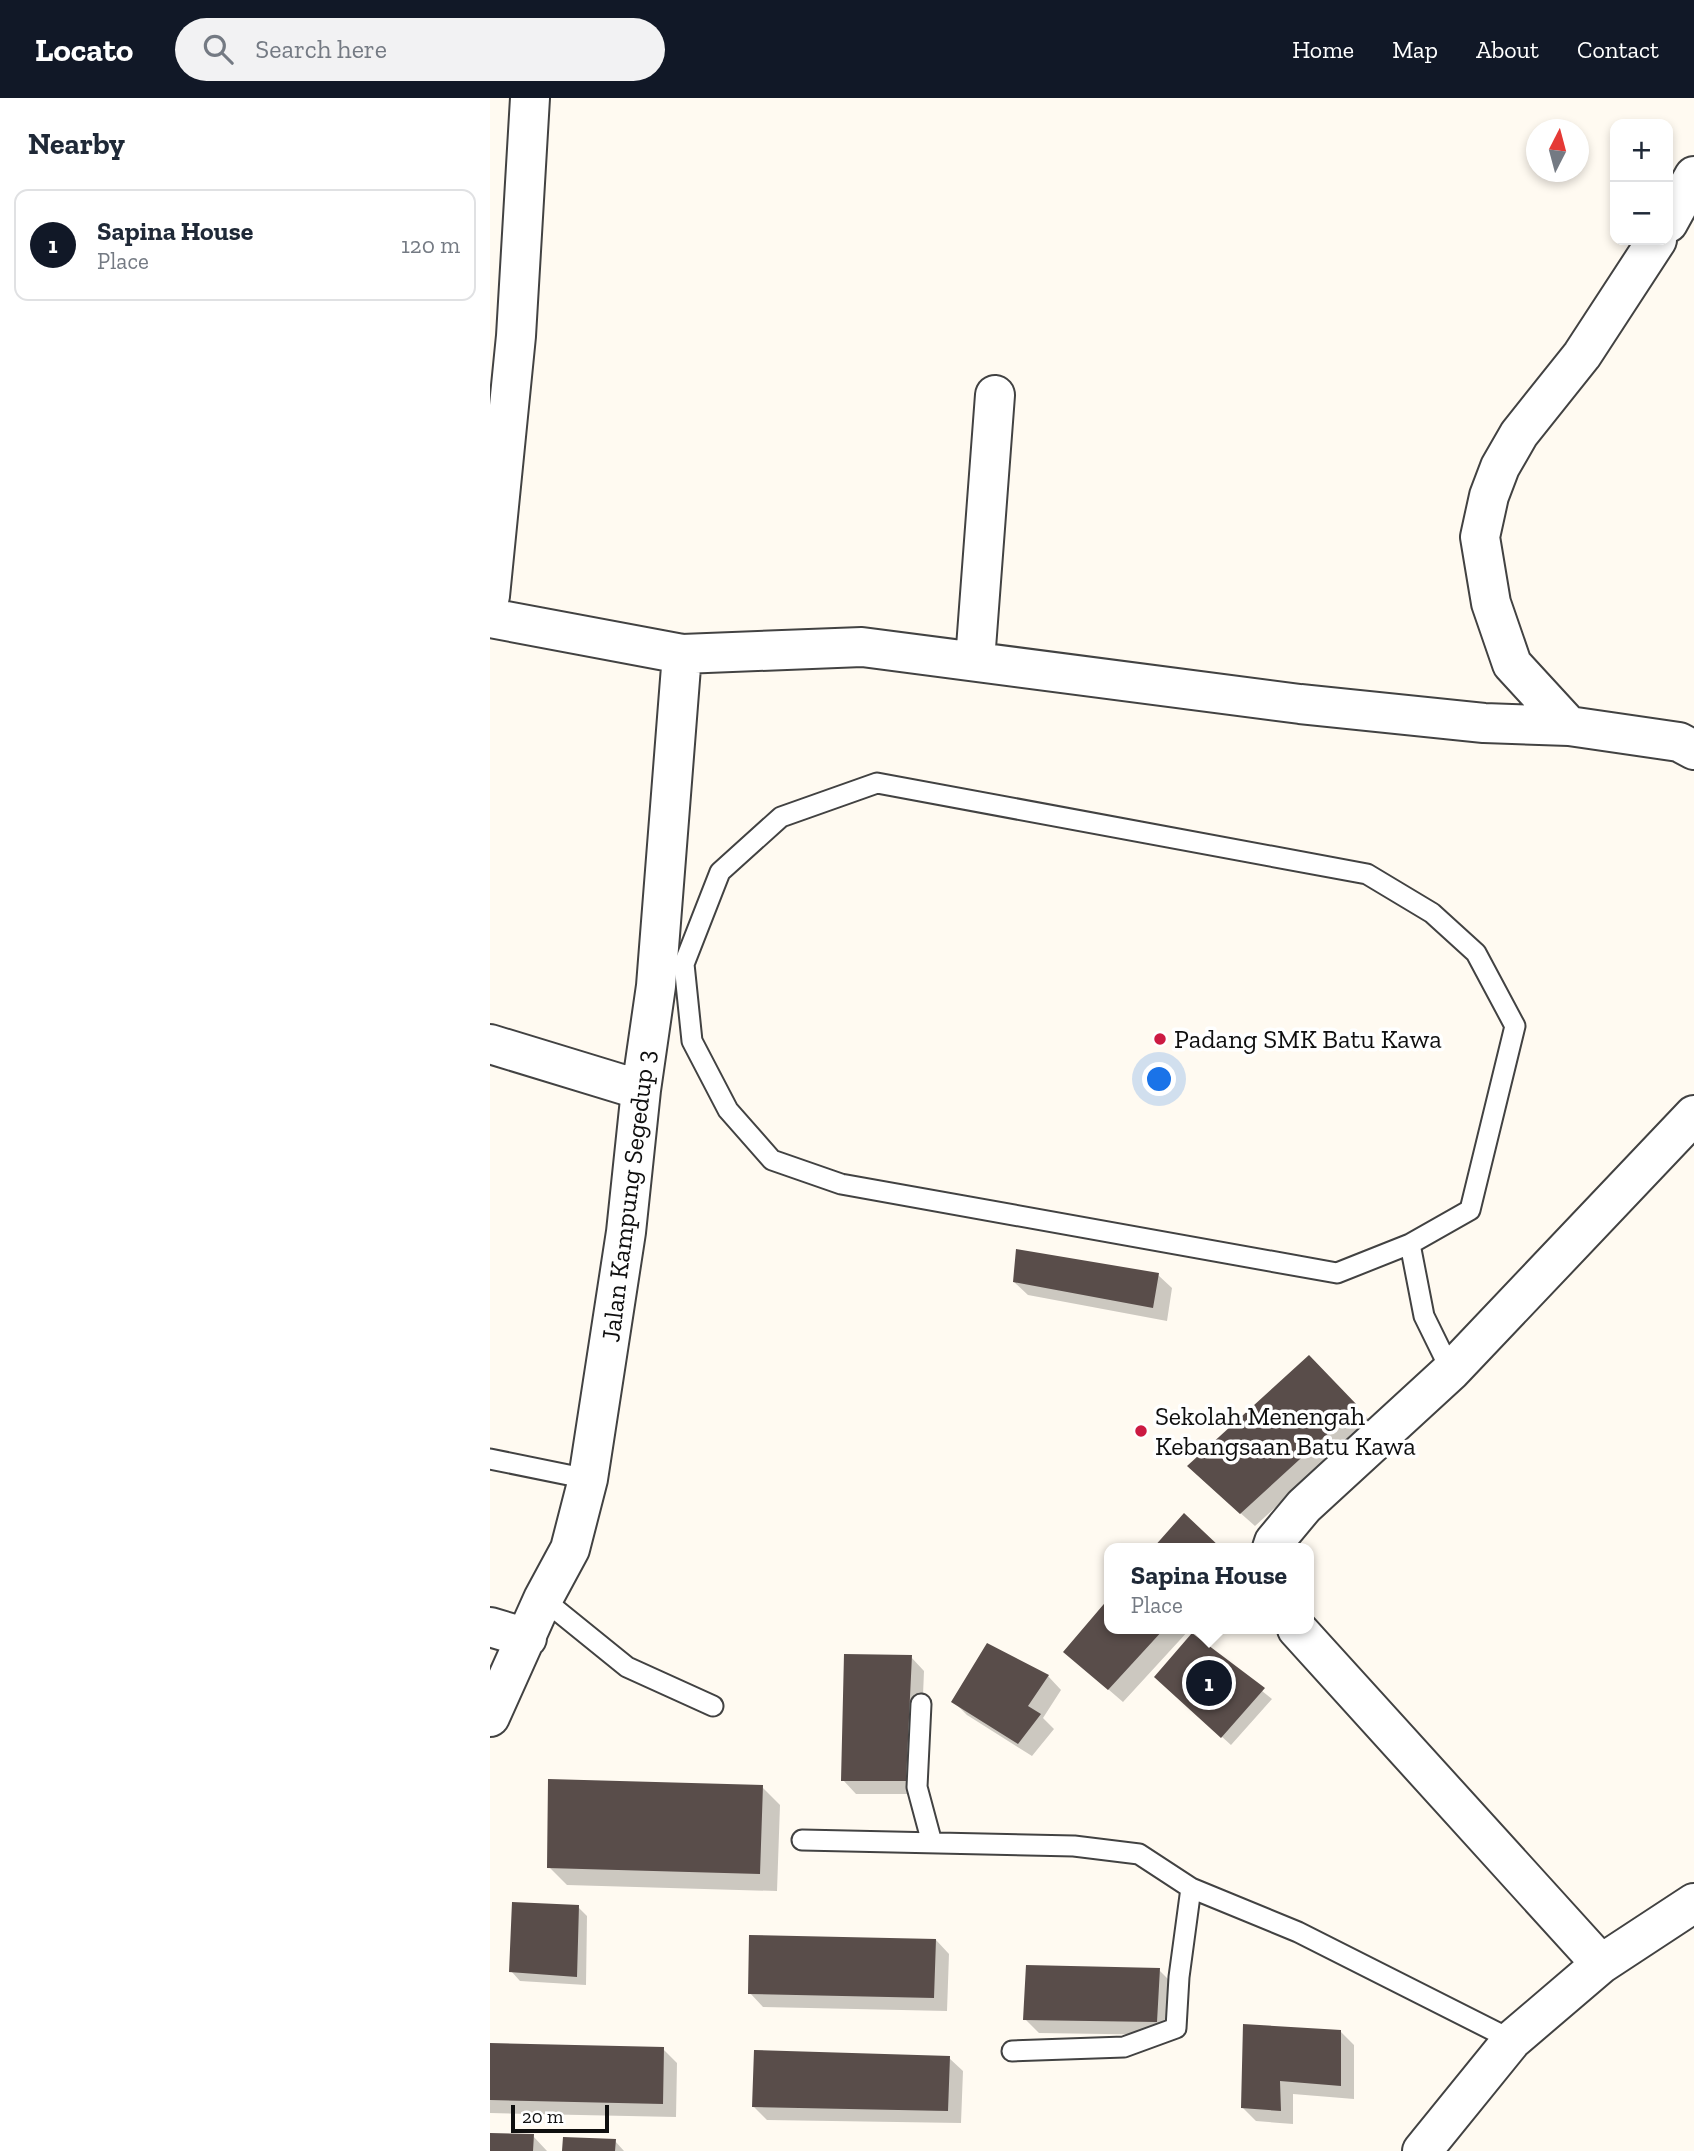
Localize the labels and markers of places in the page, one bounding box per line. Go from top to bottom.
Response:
place label: Padang SMK Batu Kawa [1174,1023,1442,1055]
marker: Padang SMK Batu Kawa [1152,1031,1168,1047]
place label: Sekolah Menengah Kebangsaan Batu Kawa [1155,1400,1416,1462]
marker: Sekolah Menengah Kebangsaan Batu Kawa [1133,1423,1149,1439]
pin: 1 [1186,1657,1232,1709]

